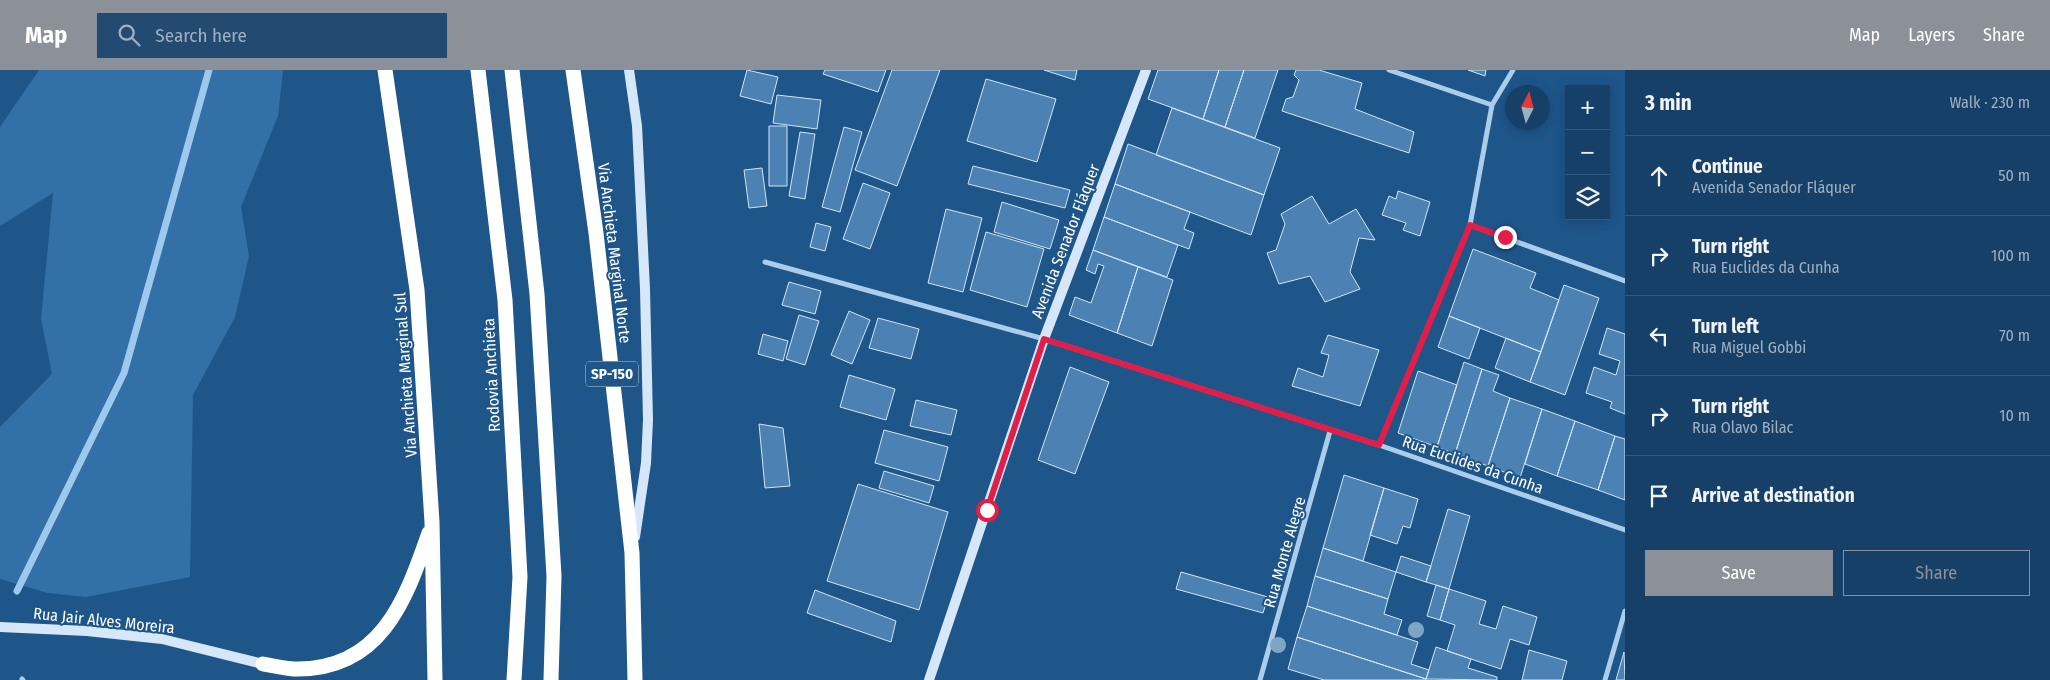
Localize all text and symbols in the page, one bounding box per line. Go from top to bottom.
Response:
search box [97,13,447,58]
text: Map [25,21,67,49]
icon: search [115,21,143,49]
text: Search here [155,24,247,47]
text: Map [1849,24,1880,46]
text: Layers [1908,24,1955,46]
text: Share [1983,24,2025,46]
north arrow [1505,85,1550,130]
map controls [1565,85,1610,220]
button: + [1565,85,1610,130]
text: 3 min [1645,90,1692,116]
text: Walk · 230 m [1950,93,2030,112]
button: − [1565,130,1610,175]
text: Continue [1692,155,1763,178]
street label: Avenida Senador Fláquer [1027,161,1104,321]
street label: Via Anchieta Marginal Norte [594,162,635,344]
icon: ahead [1645,162,1673,190]
text: 50 m [1998,166,2030,185]
button: layers [1565,175,1610,220]
text: Avenida Senador Fláquer [1692,178,1856,197]
route end [1494,226,1517,249]
text: Turn right [1692,235,1769,258]
icon: right [1645,242,1673,270]
text: 100 m [1991,246,2030,265]
text: Rua Euclides da Cunha [1692,258,1840,277]
street label: Via Anchieta Marginal Sul [390,292,421,458]
text: Turn left [1692,315,1759,338]
street label: Rodovia Anchieta [479,318,504,432]
icon: left [1645,322,1673,350]
text: 70 m [1999,326,2030,345]
text: Rua Miguel Gobbi [1692,338,1806,357]
road number: SP-150 [586,362,638,386]
text: Turn right [1692,395,1769,418]
icon: right [1645,402,1673,430]
text: 10 m [1999,406,2030,425]
text: Rua Olavo Bilac [1692,418,1793,437]
street label: Rua Euclides da Cunha [1400,431,1546,498]
icon: arrive [1645,482,1673,510]
text: Arrive at destination [1692,484,1855,507]
street label: Rua Monte Alegre [1260,494,1309,610]
route start [976,499,999,522]
button: Save [1645,550,1833,596]
button: Share [1843,550,2030,596]
street label: Rua Jair Alves Moreira [32,604,176,637]

